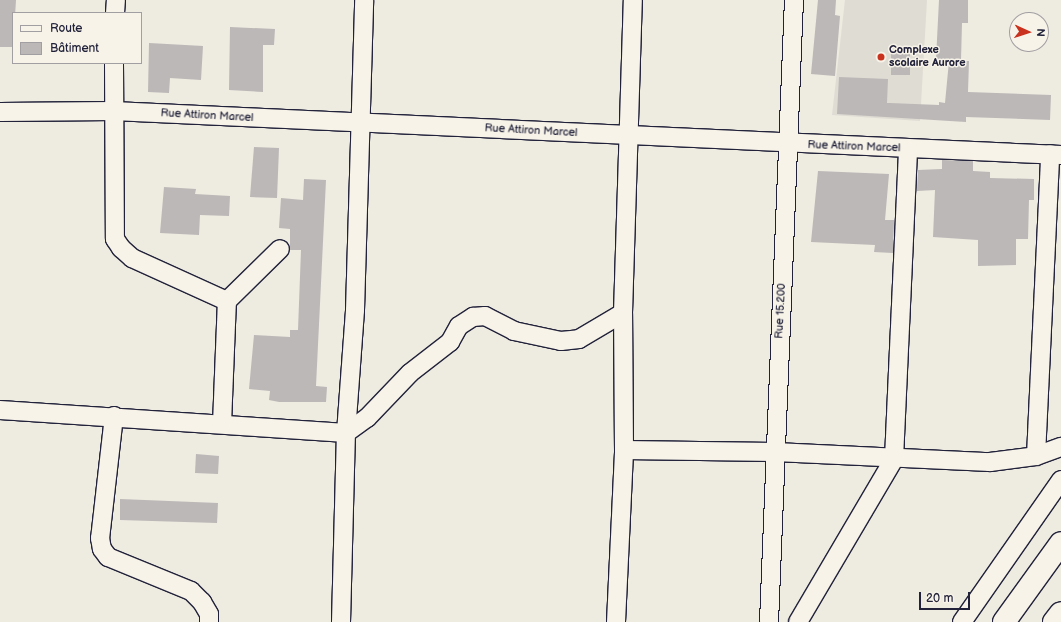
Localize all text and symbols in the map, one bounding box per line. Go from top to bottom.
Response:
legend [12,12,142,64]
north arrow [1009,12,1049,52]
text: Route [50,21,82,36]
text: N [1034,28,1047,37]
text: Bâtiment [50,41,99,56]
place label: Complexe scolaire Aurore [889,44,966,70]
marker: Complexe scolaire Aurore [876,52,886,62]
street label: Rue Attiron Marcel [160,107,254,125]
street label: Rue Attiron Marcel [484,122,578,140]
street label: Rue Attiron Marcel [807,139,901,155]
street label: Rue 15.200 [773,283,789,339]
scale bar [921,584,972,610]
text: 20 m [926,591,953,606]

